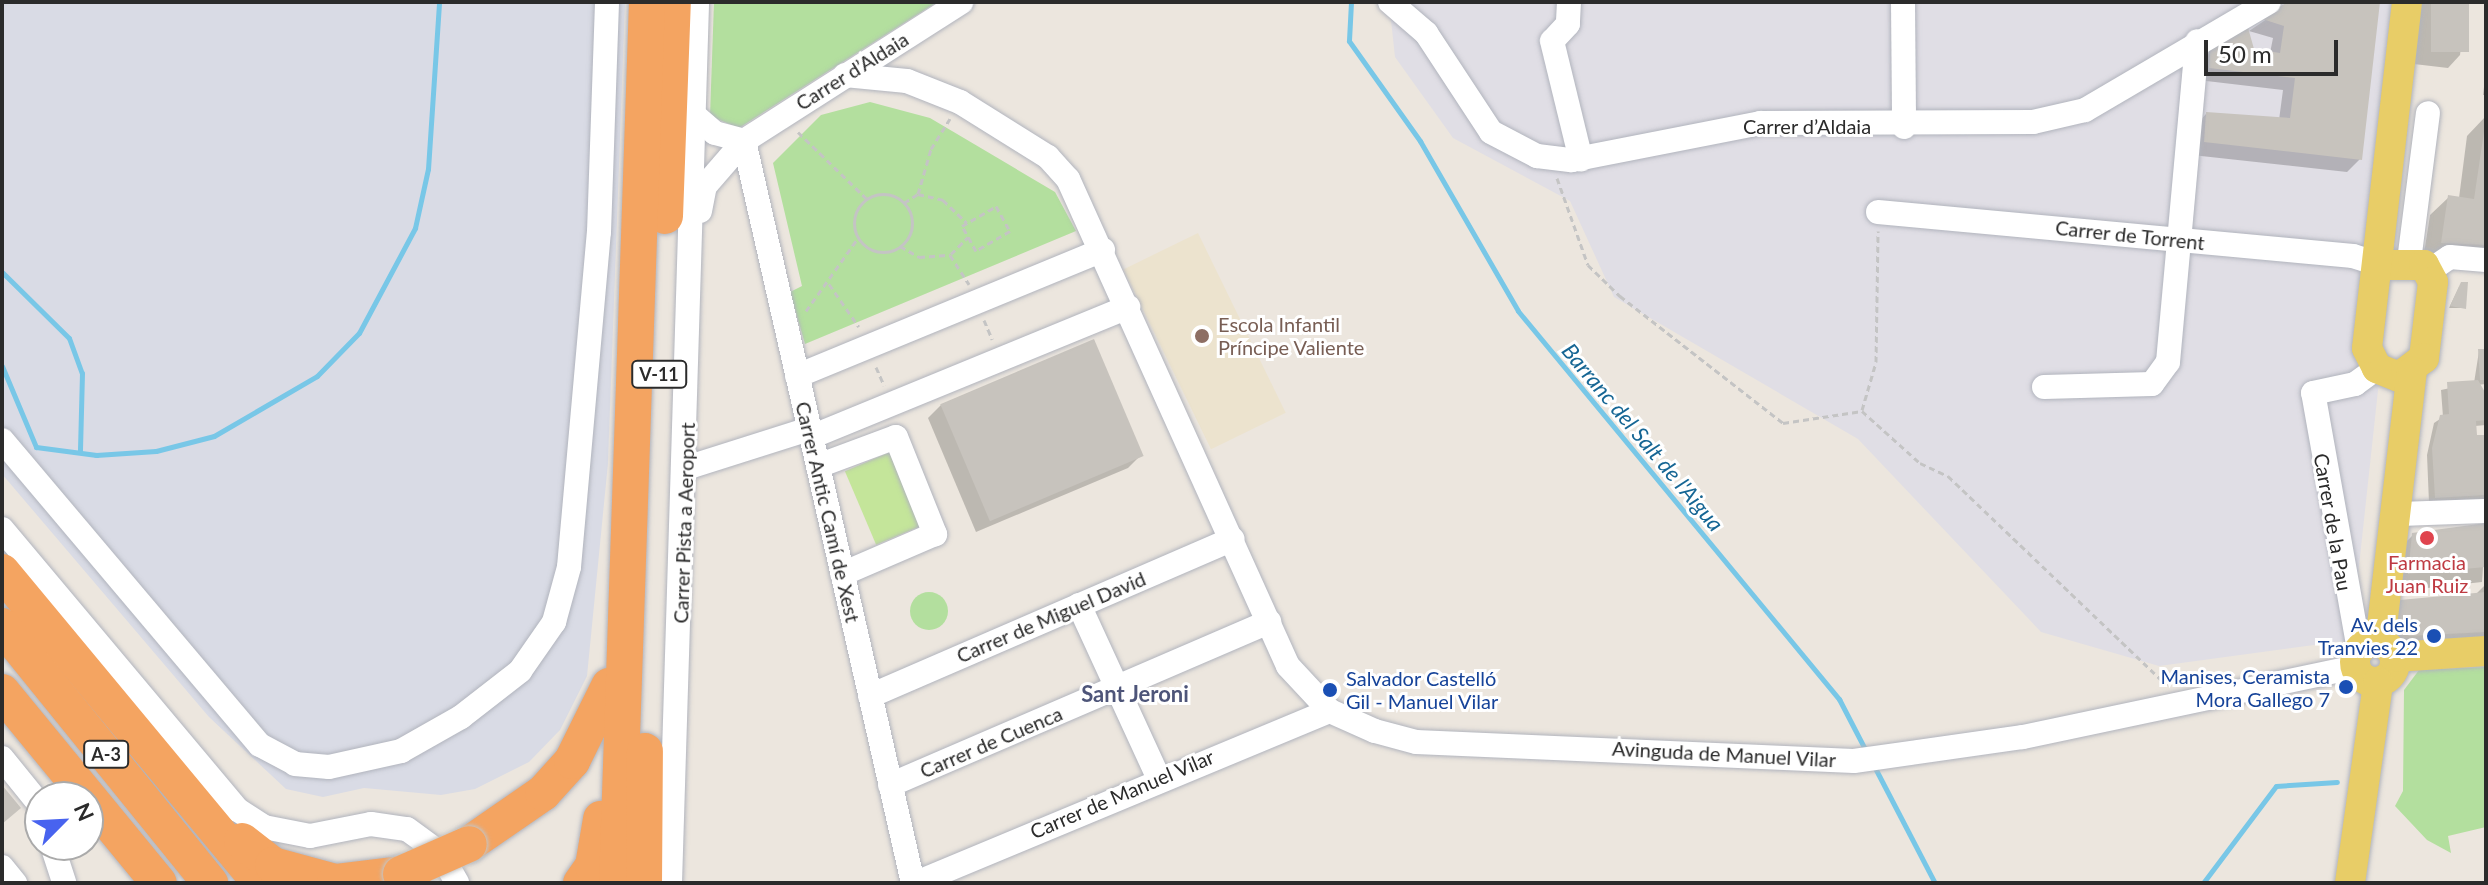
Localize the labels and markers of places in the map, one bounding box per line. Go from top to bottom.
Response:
place label: Escola Infantil Príncipe Valiente [1218,312,1365,359]
marker: Escola Infantil Príncipe Valiente [1193,327,1211,345]
marker: Farmacia Juan Ruiz [2418,529,2436,547]
place label: Farmacia Juan Ruiz [2386,550,2468,597]
place label: Av. dels Tranvies 22 [2318,612,2418,659]
marker: Av. dels Tranvies 22 [2425,627,2443,645]
place label: Manises, Ceramista Mora Gallego 7 [2160,664,2330,711]
place label: Salvador Castelló Gil - Manuel Vilar [1346,666,1499,713]
marker: Manises, Ceramista Mora Gallego 7 [2337,678,2355,696]
marker: Salvador Castelló Gil - Manuel Vilar [1321,681,1339,699]

